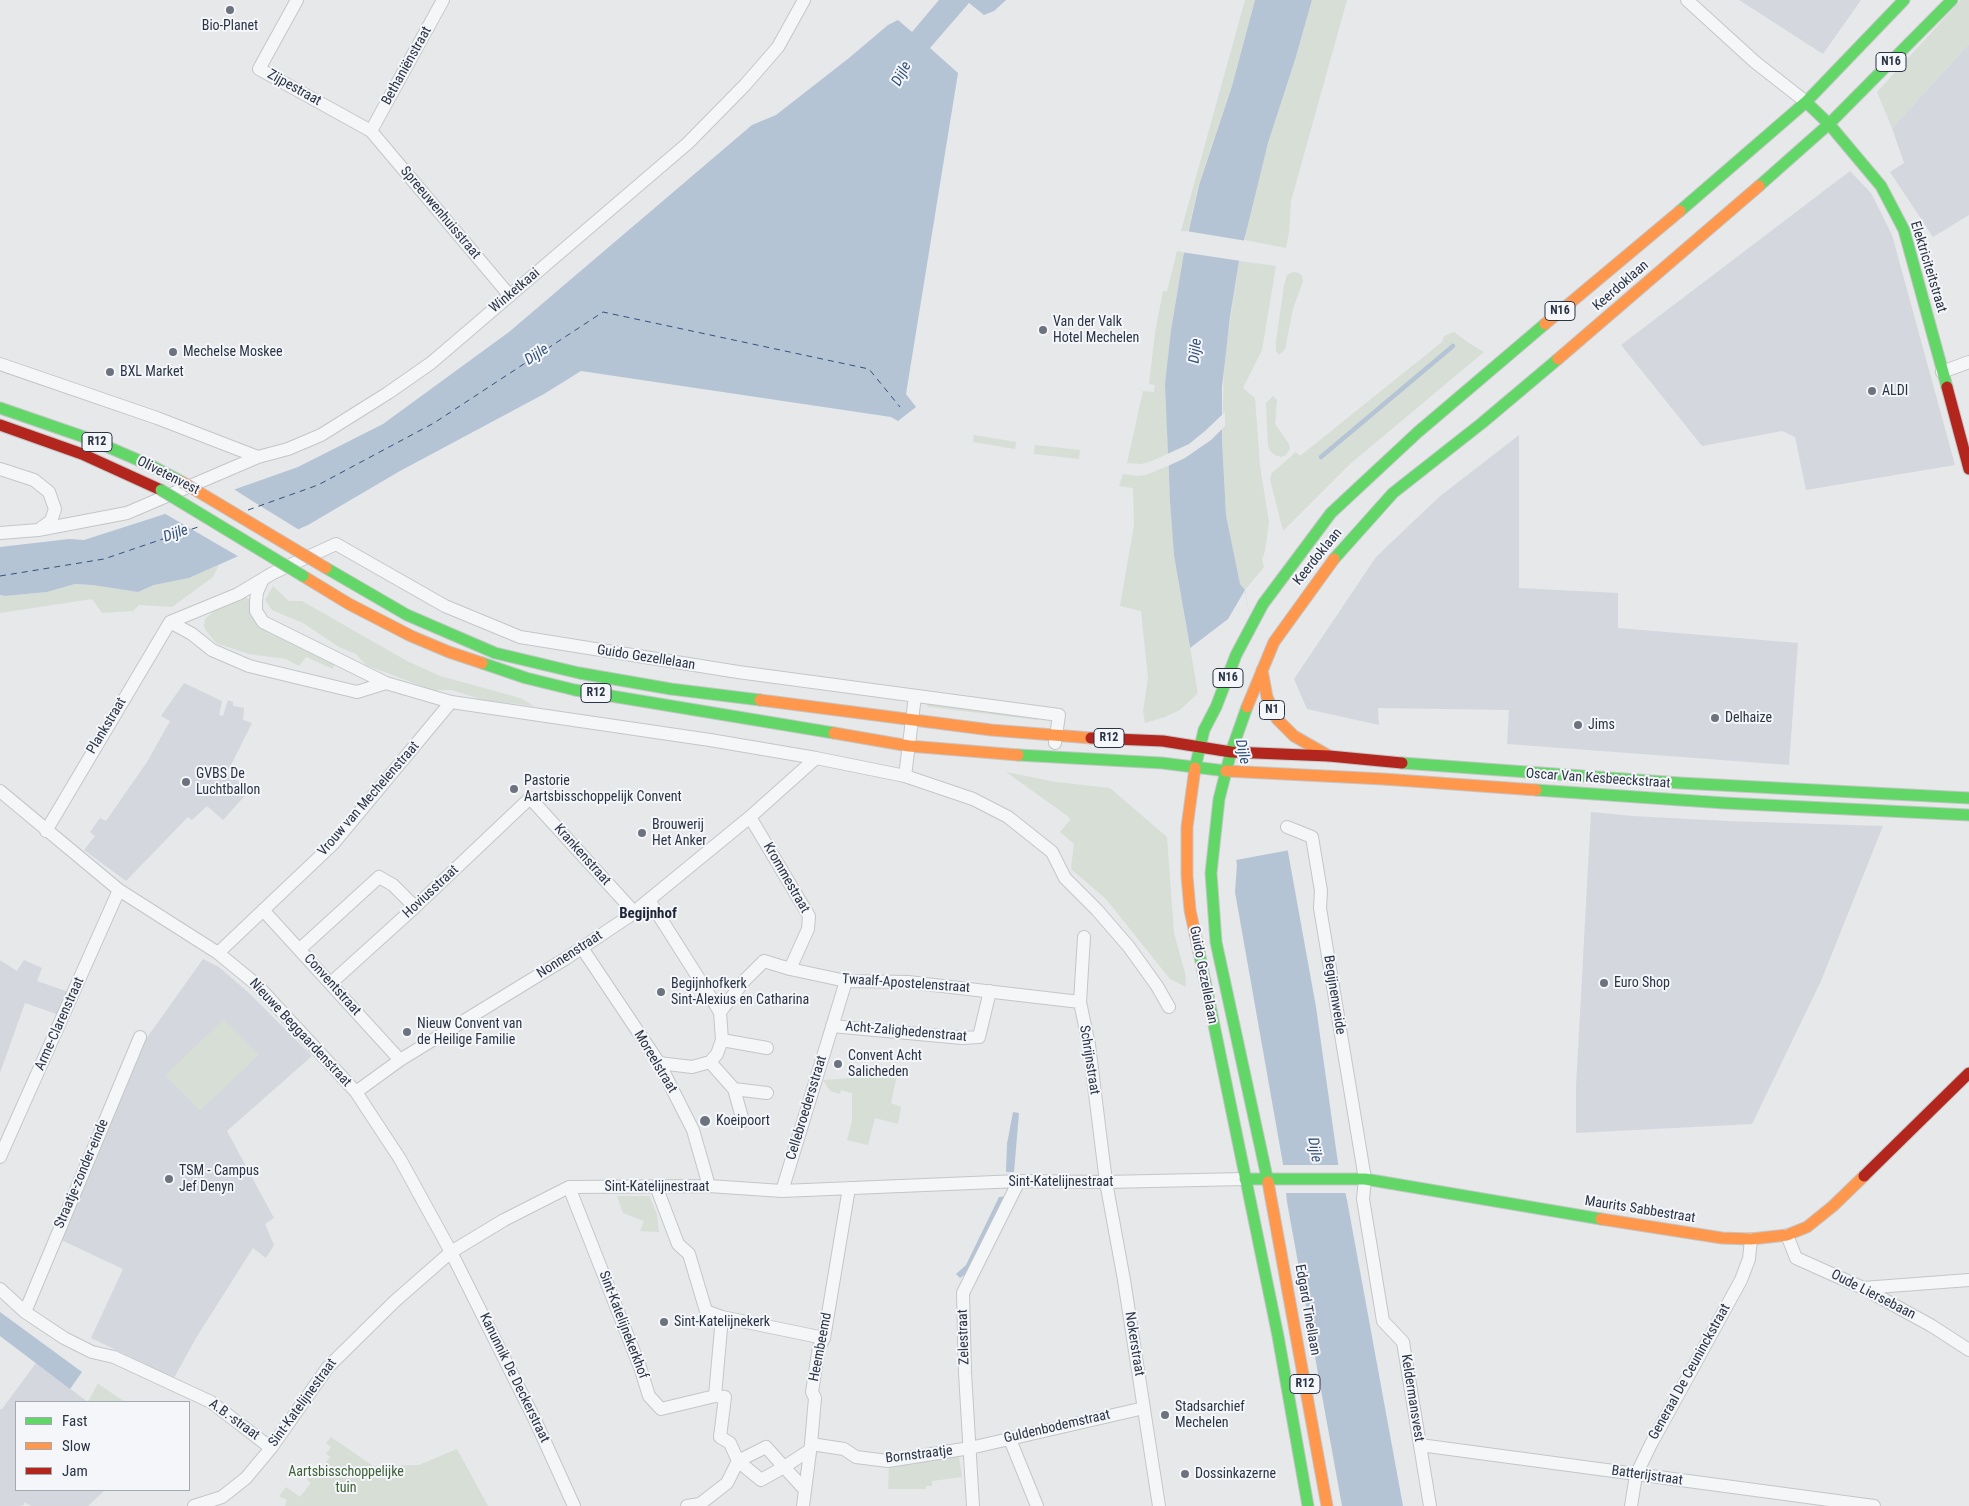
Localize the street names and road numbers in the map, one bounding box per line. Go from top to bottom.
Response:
street label: Bethaniënstraat [379,24,435,108]
road number: N16 [1876,52,1906,72]
street label: Zijpestraat [264,66,324,110]
street label: Spreeuwenhuisstraat [396,163,484,263]
street label: Elektriciteitstraat [1906,219,1950,315]
street label: Keerdoklaan [1590,257,1652,315]
street label: Winketkaai [486,265,544,317]
road number: N16 [1545,302,1575,321]
road number: R12 [82,432,112,452]
street label: Olivetenvest [134,453,202,499]
street label: Keerdoklaan [1290,525,1346,589]
street label: Guido Gezellelaan [596,642,696,674]
road number: N16 [1213,668,1243,688]
road number: R12 [581,684,611,702]
street label: Plankstraat [84,695,130,757]
road number: N1 [1260,700,1284,720]
road number: R12 [1094,728,1124,748]
street label: Vrouw van Mechelenstraat [315,738,423,860]
street label: Oscar Van Kesbeeckstraat [1525,766,1671,792]
street label: Krankenstraat [550,821,614,889]
street label: Krommestraat [759,840,813,916]
street label: Hoviusstraat [400,862,462,922]
street label: Guido Gezellelaan [1185,925,1221,1025]
street label: Nonnenstraat [534,928,606,982]
street label: Conventstraat [300,951,364,1019]
street label: Begijnenweide [1319,954,1349,1036]
street label: Twaalf-Apostelenstraat [841,971,971,997]
street label: Arme-Clarenstraat [32,975,88,1073]
street label: Nieuwe Beggaardenstraat [245,975,355,1091]
street label: Acht-Zalighedenstraat [845,1018,967,1046]
street label: Schrijnstraat [1075,1024,1103,1096]
street label: Moreelstraat [630,1028,680,1096]
street label: Cellebroedersstraat [783,1054,831,1162]
street label: Straatje-zonder-einde [51,1117,113,1231]
street label: Sint-Katelijnestraat [1009,1174,1113,1190]
street label: Sint-Katelijnestraat [605,1179,709,1195]
street label: Maurits Sabbestraat [1584,1193,1696,1227]
street label: Edgard Tinellaan [1291,1263,1323,1357]
street label: Oude Liersebaan [1828,1266,1918,1324]
street label: Sint-Katelijnekerkhof [595,1269,651,1381]
street label: Generaal De Ceuninckstraat [1646,1301,1734,1443]
street label: Zelestraat [955,1309,973,1365]
street label: Kanunnik De Deckerstraat [475,1310,553,1446]
street label: Heembeemd [806,1311,836,1383]
street label: Nokerstraat [1121,1311,1147,1377]
street label: Keldermansvest [1397,1353,1427,1443]
street label: Sint-Katelijnestraat [265,1356,341,1450]
road number: R12 [1290,1375,1320,1394]
street label: A.B.-straat [205,1396,263,1444]
street label: Guldenbodemstraat [1002,1407,1112,1447]
street label: Bornstraatje [884,1443,954,1467]
street label: Batterijstraat [1610,1463,1684,1489]

